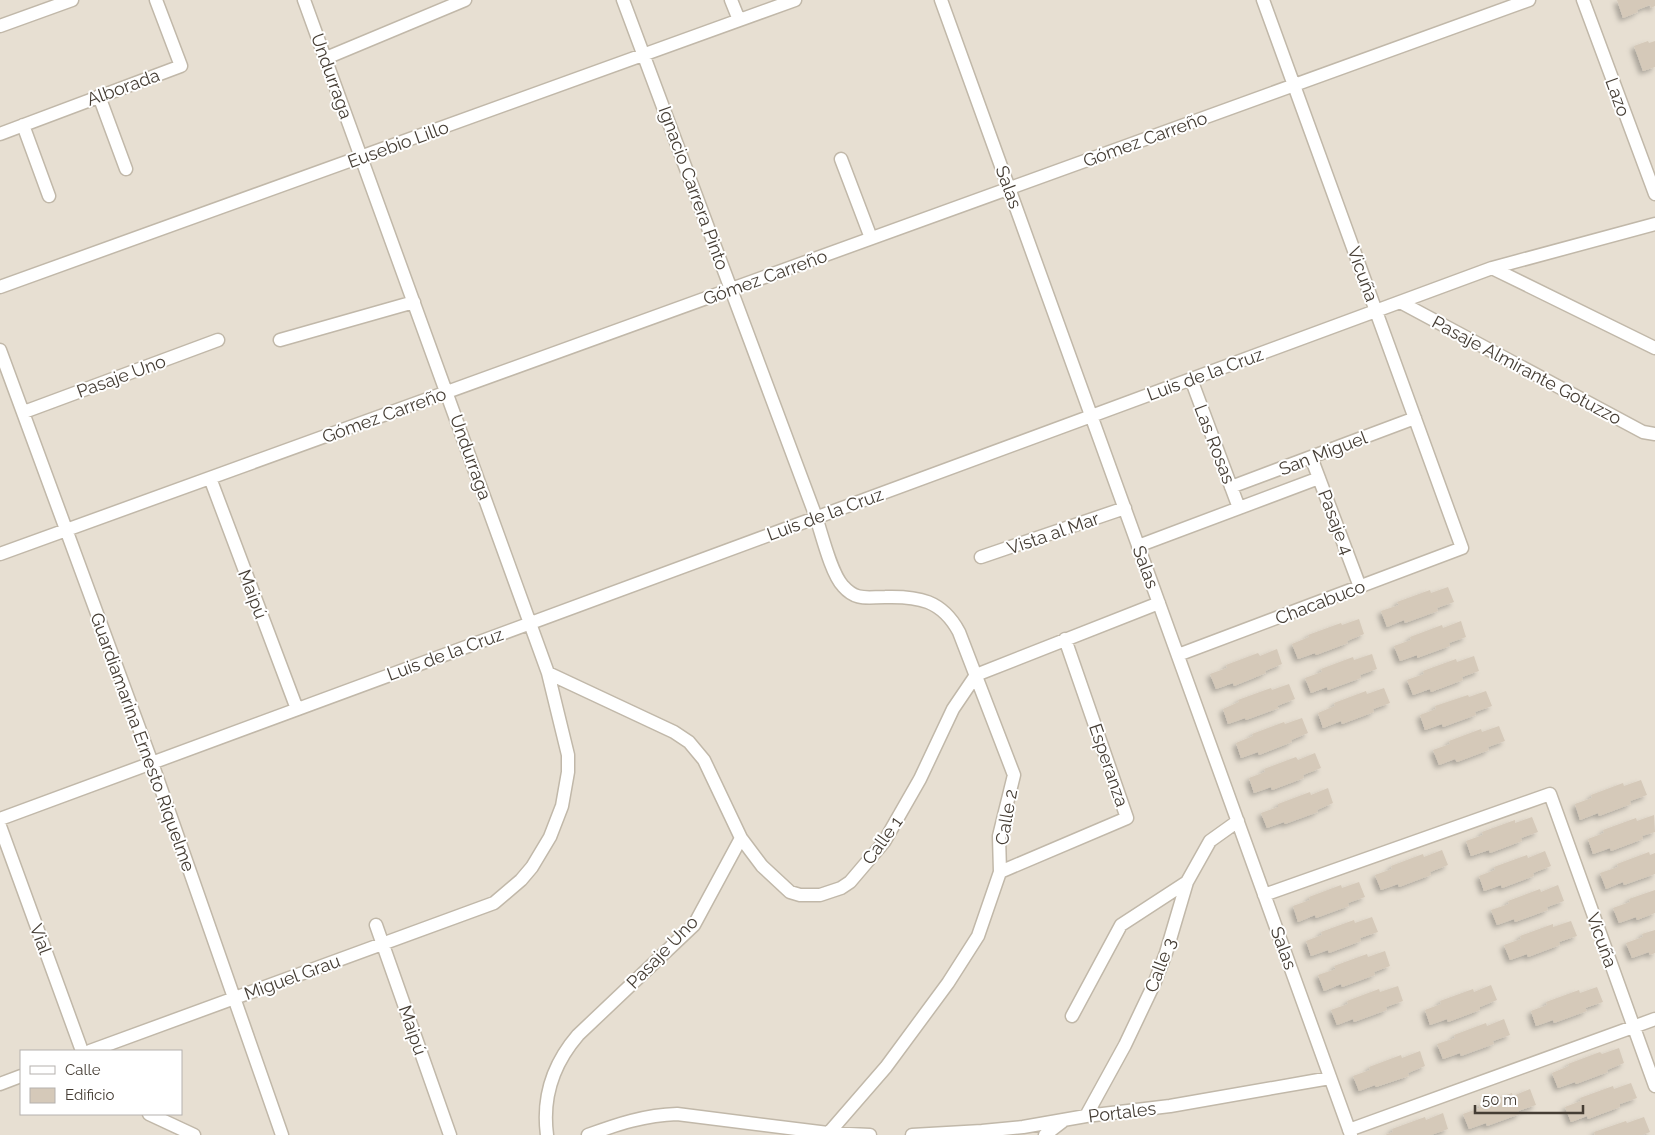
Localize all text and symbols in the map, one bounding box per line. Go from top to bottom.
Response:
street label: Undurraga [307,30,357,122]
street label: Alborada [84,64,162,110]
street label: Lazo [1601,75,1635,120]
street label: Ignacio Carrera Pinto [655,103,734,273]
street label: Gómez Carreño [1080,107,1210,171]
street label: Eusebio Lillo [345,116,452,172]
street label: Salas [992,163,1027,212]
street label: Vicuña [1343,244,1383,304]
street label: Gómez Carreño [700,245,830,309]
street label: Pasaje Almirante Gotuzzo [1429,311,1626,429]
street label: Luis de la Cruz [1144,343,1266,405]
street label: Pasaje Uno [74,350,169,402]
street label: Gómez Carreño [319,383,449,447]
street label: Las Rosas [1190,402,1240,487]
street label: Undurraga [446,411,496,503]
street label: San Miguel [1276,427,1370,479]
street label: Luis de la Cruz [764,483,886,545]
street label: Pasaje 4 [1314,486,1358,558]
street label: Vista al Mar [1004,507,1102,559]
street label: Salas [1129,543,1164,592]
street label: Maipú [234,566,272,622]
street label: Chacabuco [1272,575,1368,629]
street label: Guardiamarina Ernesto Riquelme [86,610,200,875]
street label: Luis de la Cruz [384,623,506,685]
street label: Esperanza [1085,721,1133,809]
street label: Calle 2 [991,787,1021,847]
street label: Calle 1 [857,811,907,868]
street label: Vicuña [1582,910,1622,970]
street label: Pasaje Uno [622,911,702,993]
street label: Vial [26,921,56,957]
street label: Salas [1267,924,1302,973]
street label: Calle 3 [1140,935,1180,995]
street label: Miguel Grau [241,950,343,1004]
street label: Maipú [395,1002,431,1058]
legend [20,1050,182,1115]
text: Calle [65,1061,101,1079]
scale bar [1475,1082,1582,1114]
text: Edificio [65,1086,115,1104]
text: 50 m [1482,1091,1517,1109]
street label: Portales [1087,1097,1157,1127]

